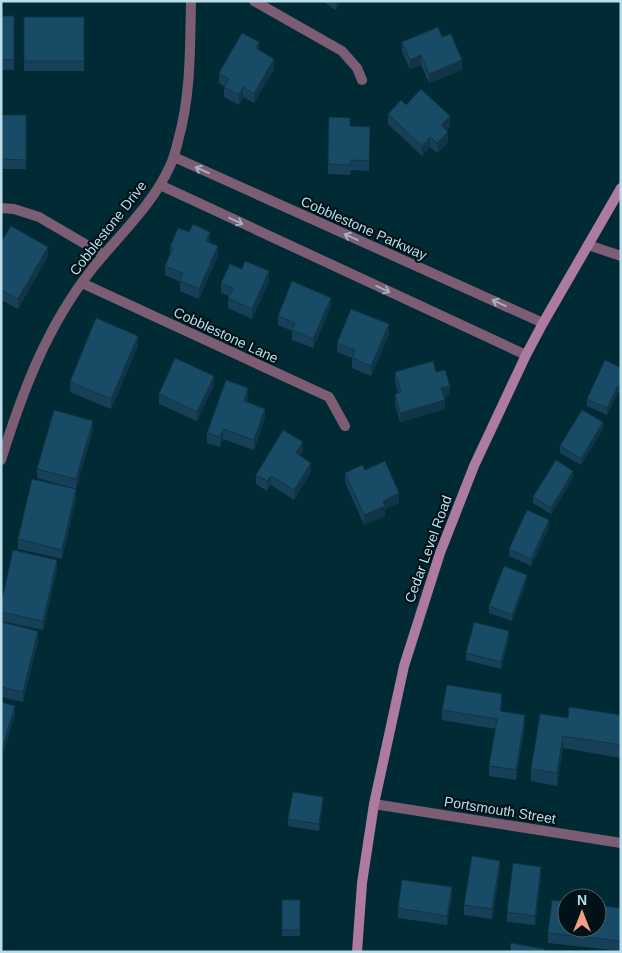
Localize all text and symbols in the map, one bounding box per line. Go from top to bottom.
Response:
one-way arrow [195,165,210,174]
street label: Cobblestone Drive [66,178,150,278]
street label: Cobblestone Parkway [299,193,429,263]
one-way arrow [228,216,243,226]
one-way arrow [344,231,359,241]
one-way arrow [375,285,390,294]
one-way arrow [492,298,507,308]
street label: Cobblestone Lane [171,304,281,366]
street label: Cedar Level Road [401,493,455,605]
street label: Portsmouth Street [443,793,557,827]
north arrow [557,888,607,938]
text: N [577,892,587,908]

